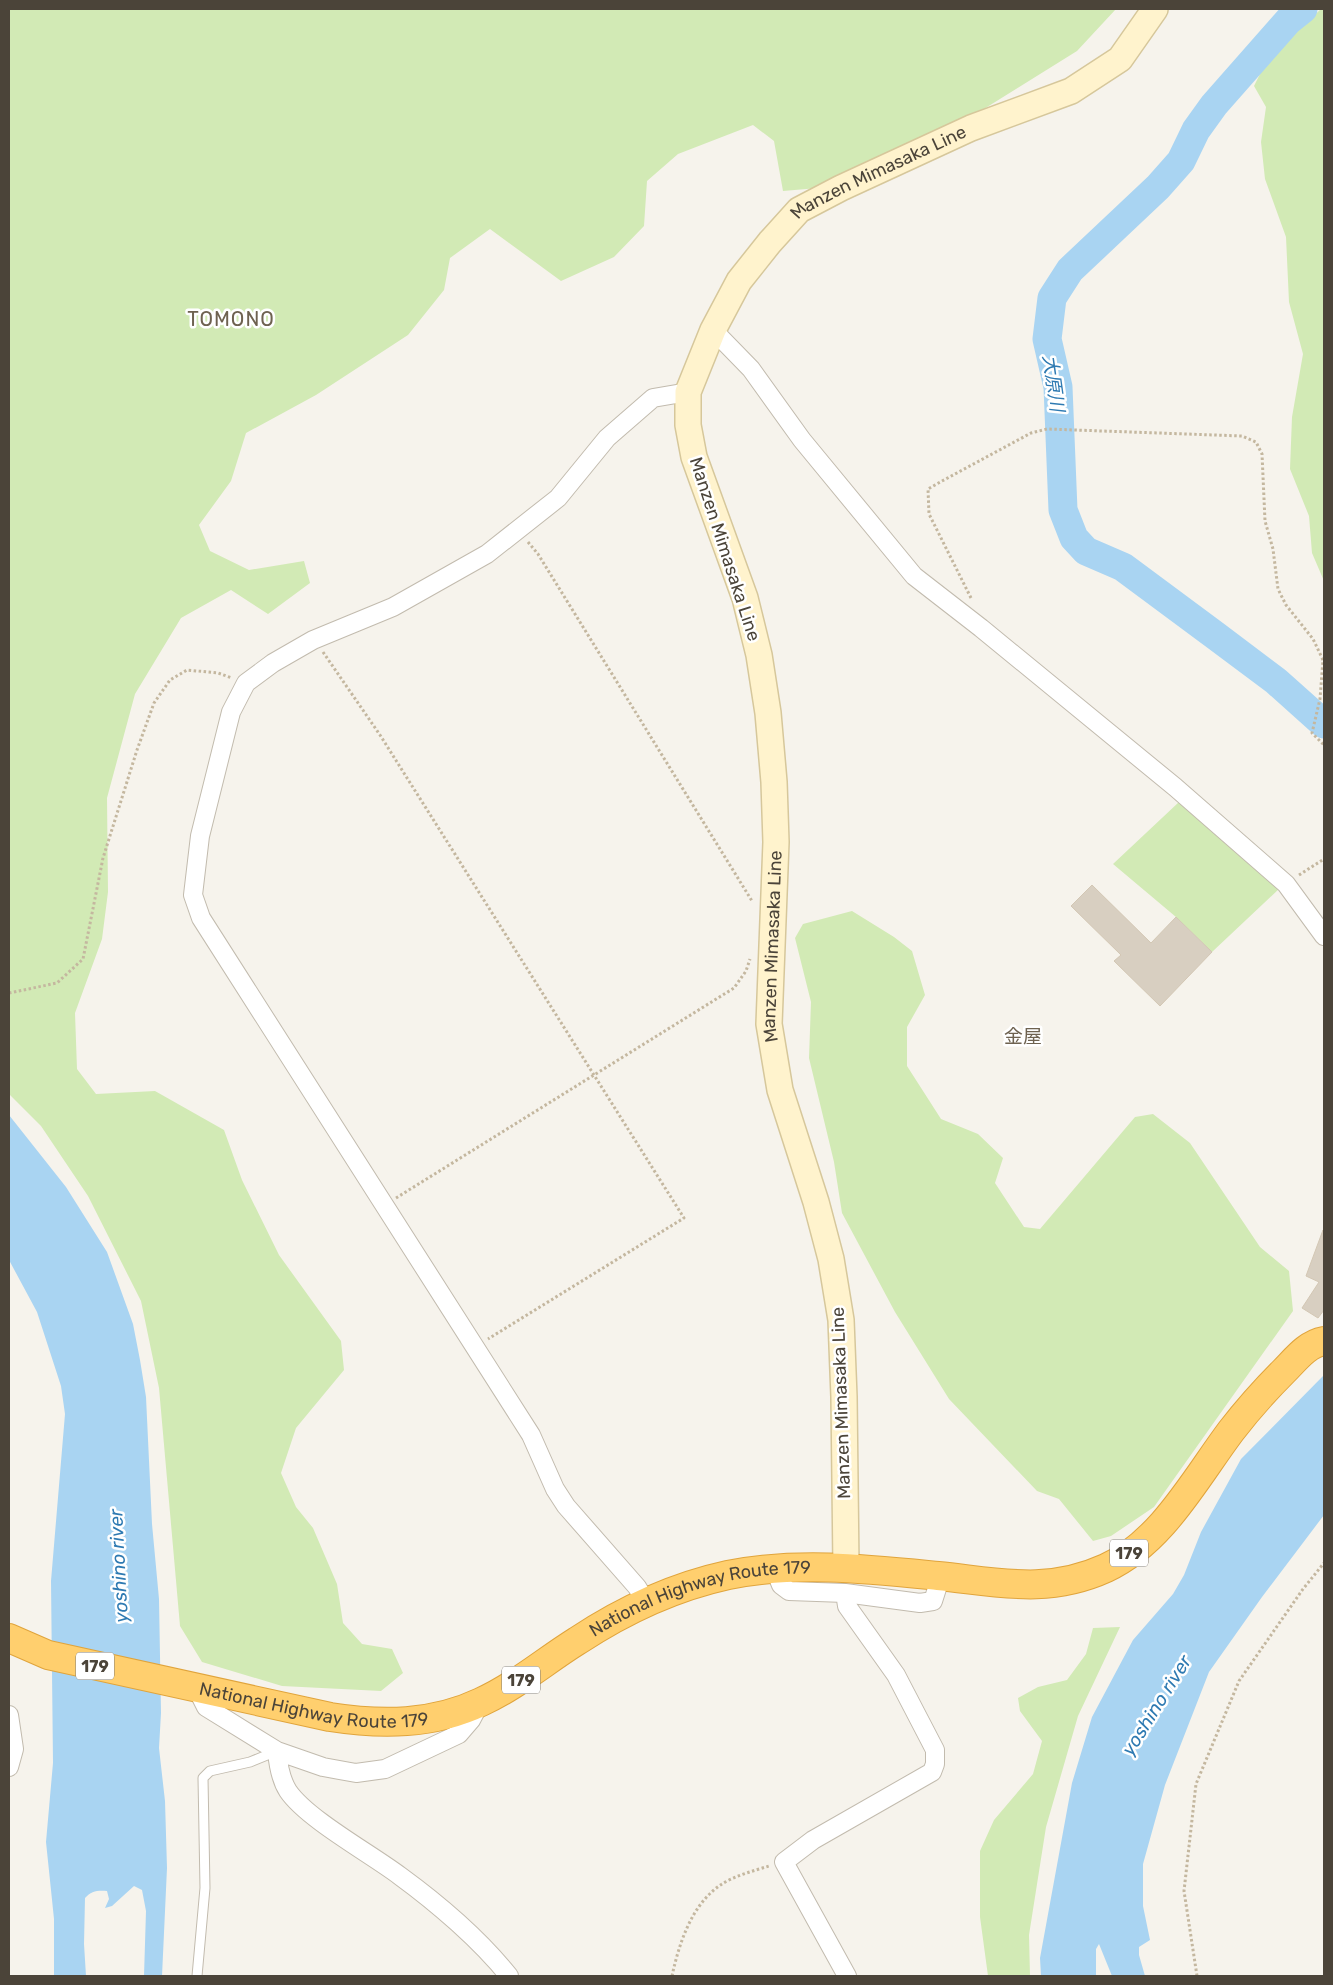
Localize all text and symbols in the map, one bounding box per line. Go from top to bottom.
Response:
street label: Manzen Mimasaka Line [785,121,970,223]
district label: TOMONO [187,307,275,331]
water label: 大原川 [1038,353,1069,415]
street label: Manzen Mimasaka Line [685,454,765,644]
street label: Manzen Mimasaka Line [758,850,787,1044]
district label: 金屋 [1004,1025,1042,1048]
street label: Manzen Mimasaka Line [827,1307,855,1499]
water label: yoshino river [104,1508,133,1623]
road number: 179 [1110,1540,1148,1566]
street label: National Highway Route 179 [585,1556,811,1641]
water label: yoshino river [1116,1650,1197,1760]
road number: 179 [76,1652,114,1680]
road number: 179 [502,1666,540,1694]
street label: National Highway Route 179 [197,1678,430,1733]

